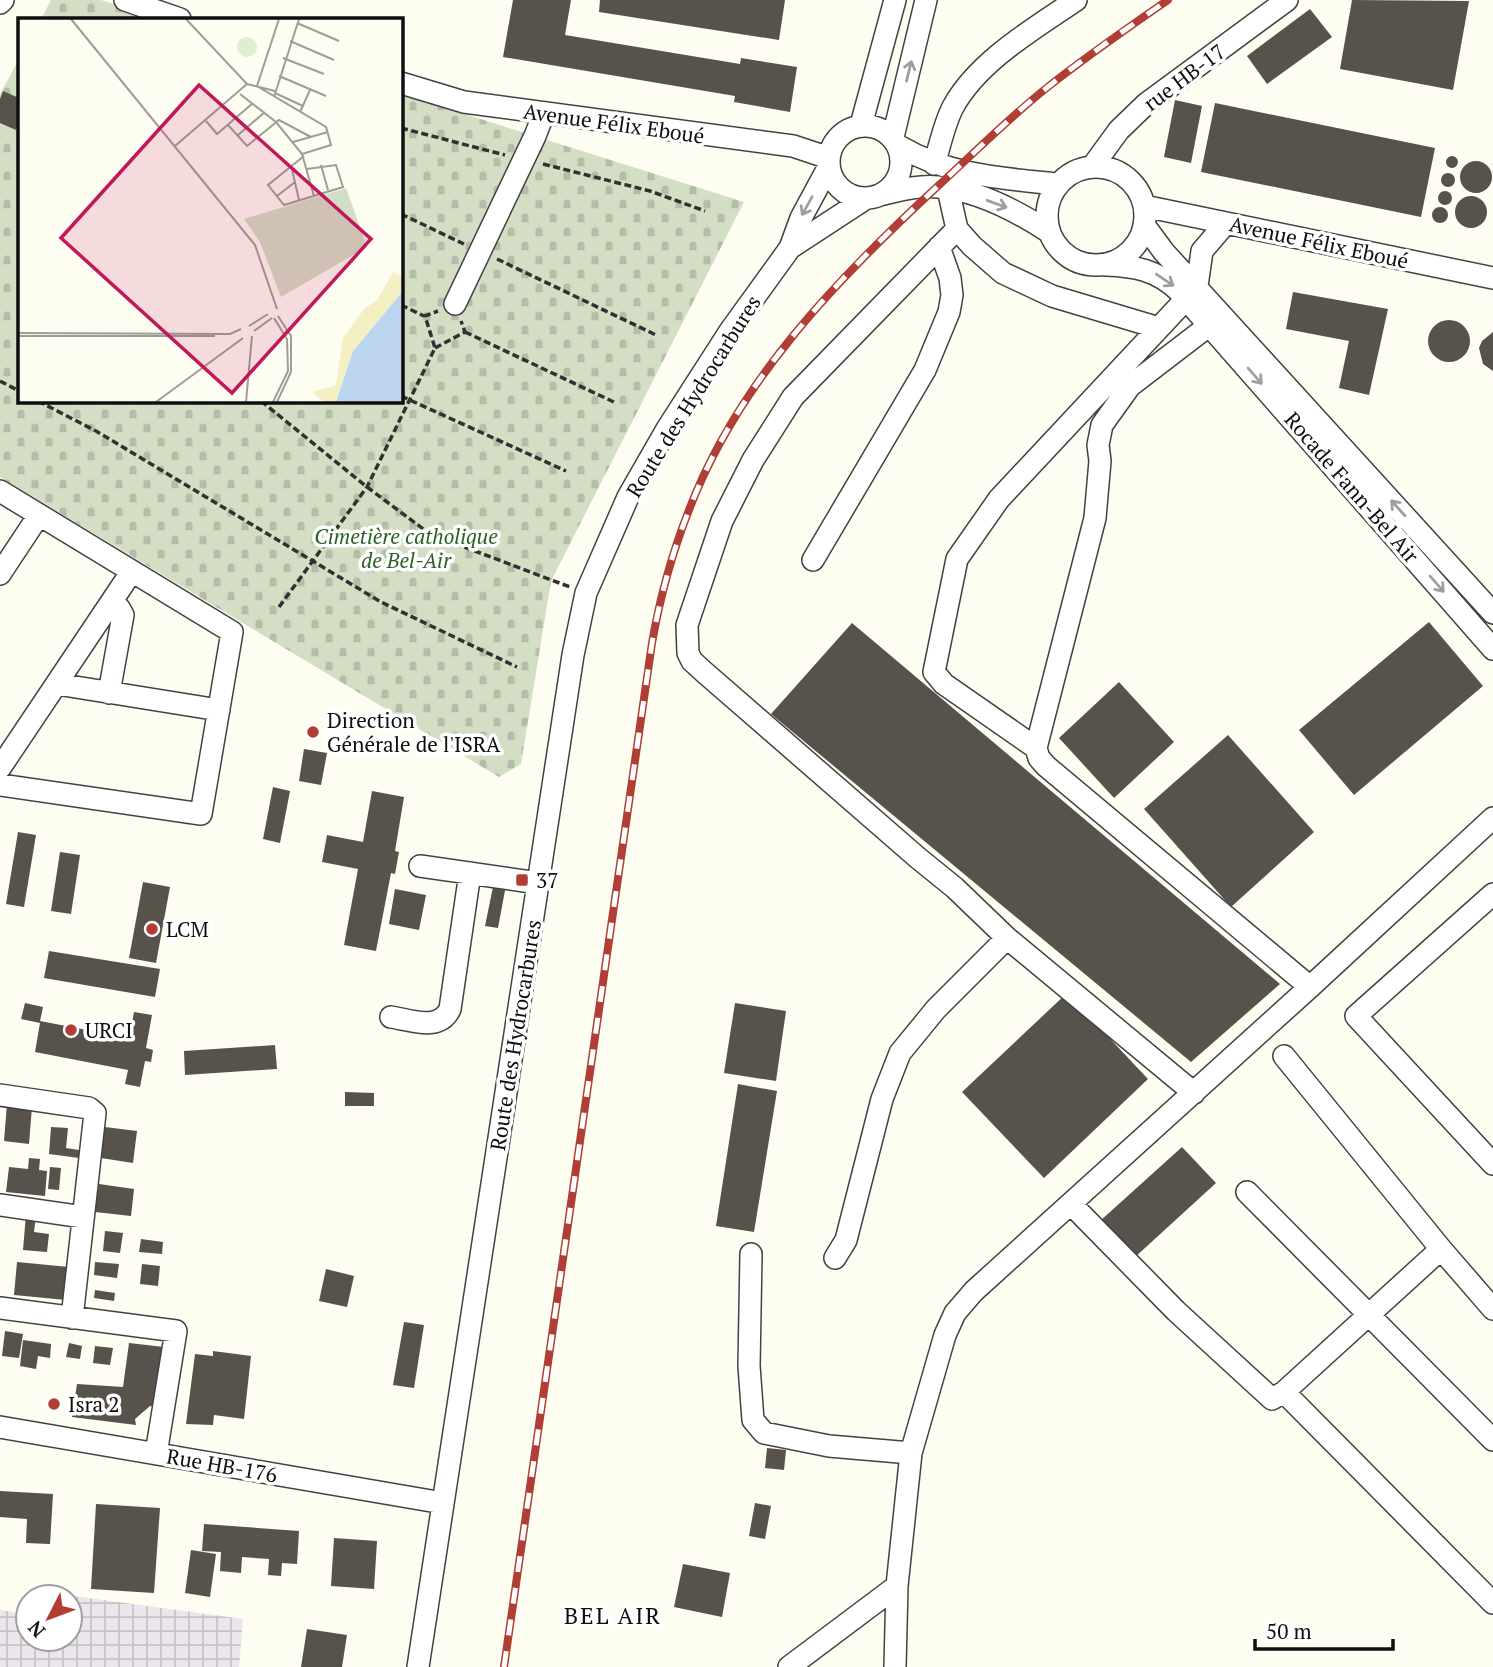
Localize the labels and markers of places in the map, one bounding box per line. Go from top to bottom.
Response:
place label: Direction Générale de l'ISRA [327,706,501,758]
marker: Direction Générale de l'ISRA [305,724,321,740]
place label: 37 [536,866,558,894]
marker: 37 [514,872,530,888]
place label: LCM [166,915,209,943]
marker: LCM [144,921,160,937]
place label: URCI [85,1016,133,1044]
marker: URCI [63,1022,79,1038]
place label: Isra 2 [68,1390,119,1418]
marker: Isra 2 [46,1396,62,1412]

